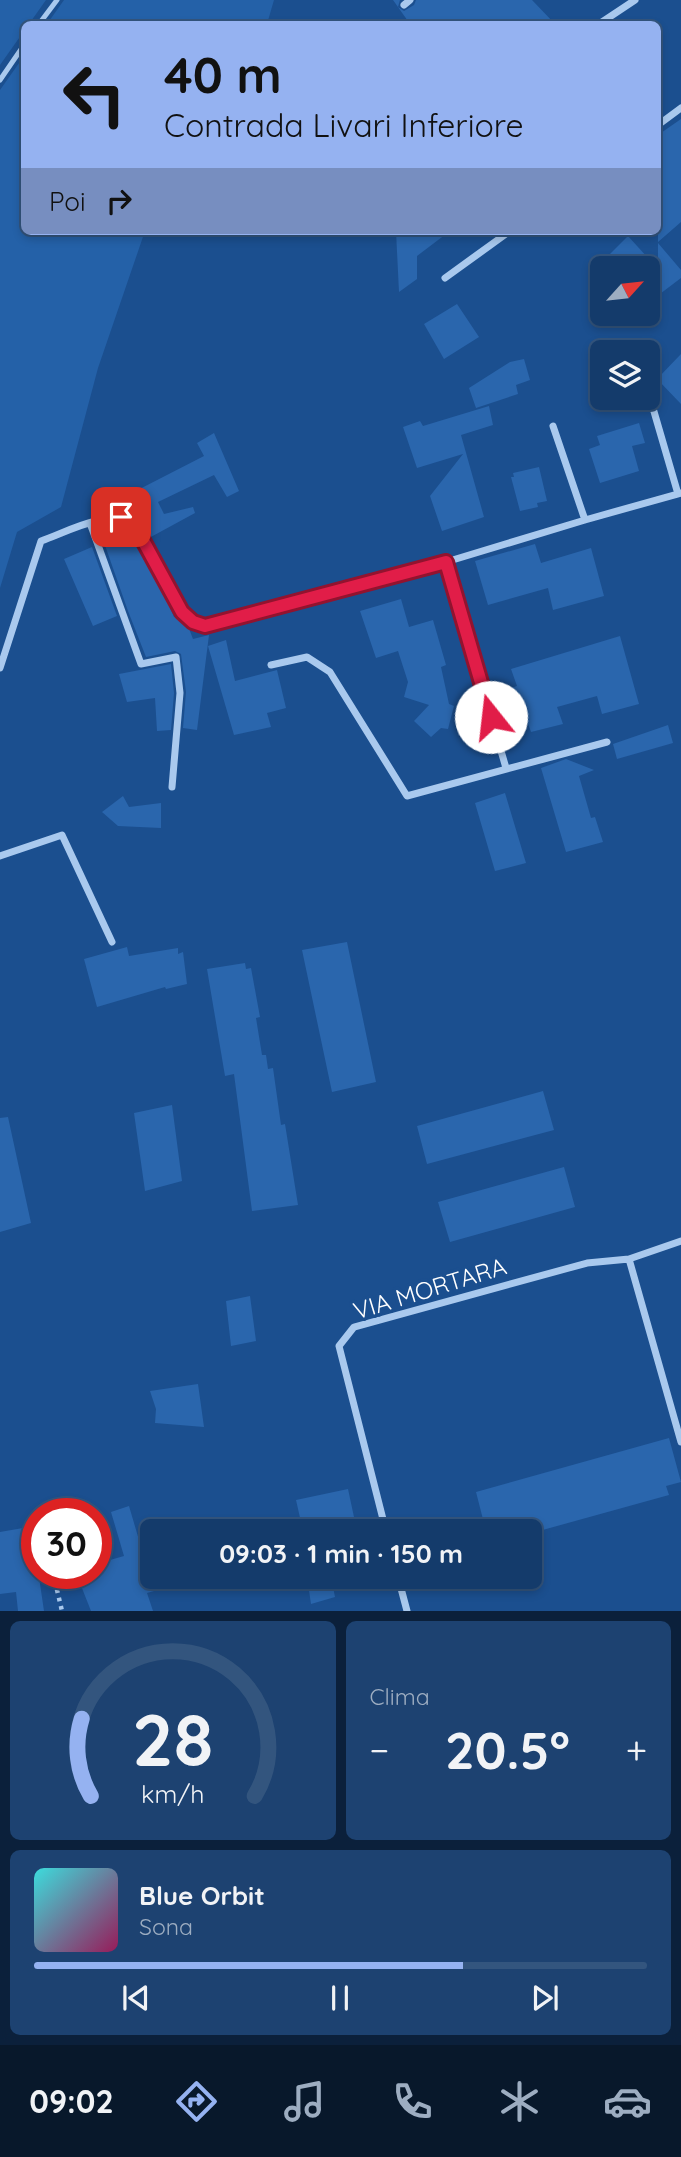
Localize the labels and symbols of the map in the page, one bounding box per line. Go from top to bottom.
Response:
north arrow [590,256,660,326]
pin [91,487,151,547]
position arrow [454,680,528,754]
street label: VIA MORTARA [350,1251,510,1326]
speed limit sign: 30 [21,1498,112,1589]

